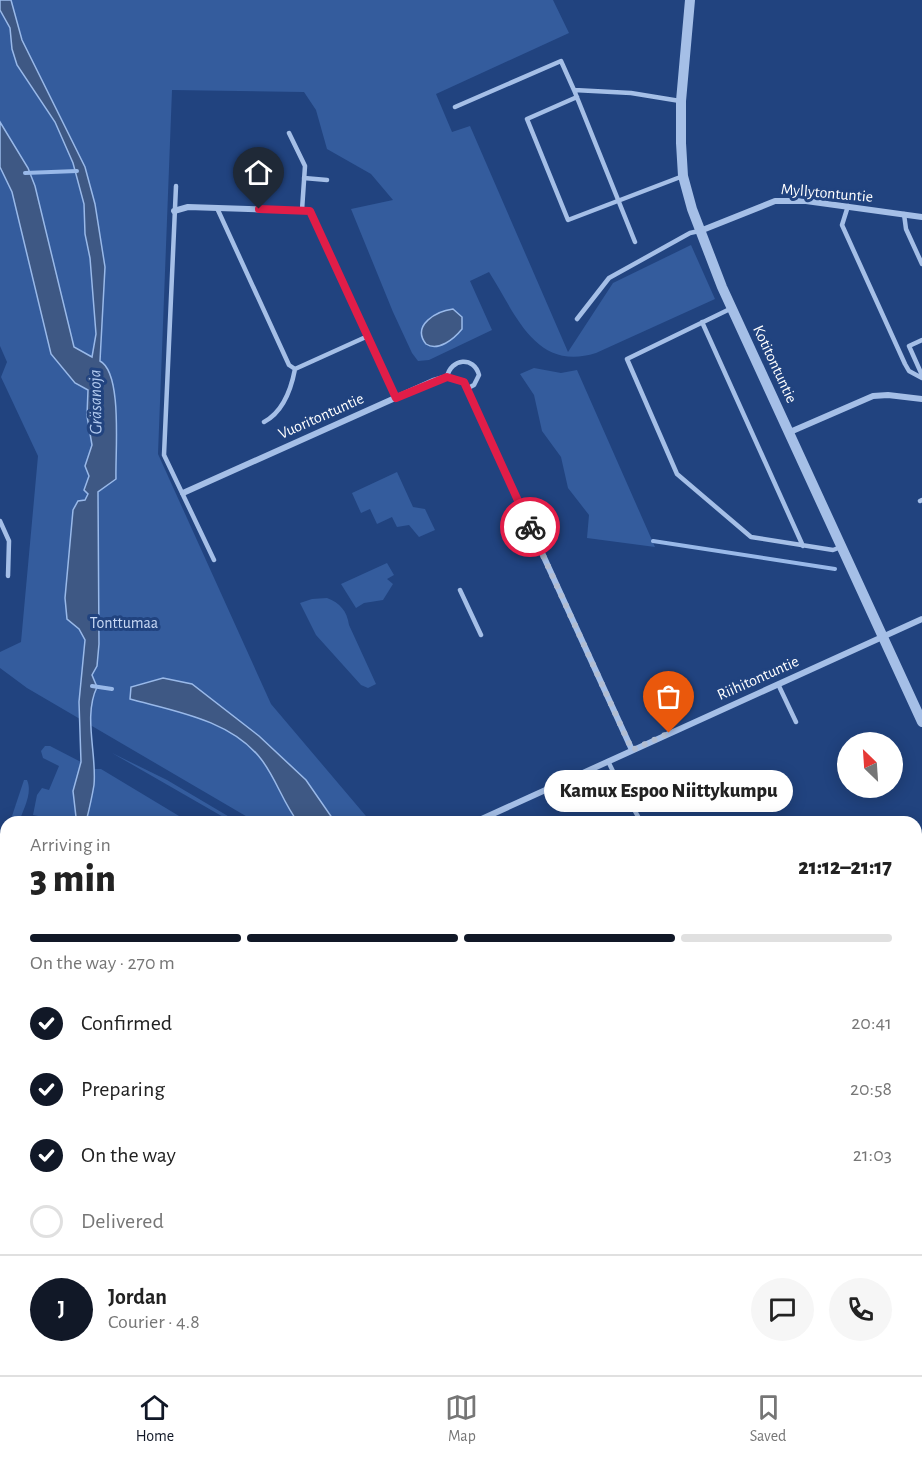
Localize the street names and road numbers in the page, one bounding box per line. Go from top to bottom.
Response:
street label: Myllytontuntie [780,181,874,206]
street label: Kotitontuntie [750,323,800,405]
street label: Vuoritontuntie [276,390,366,442]
street label: Riihitontuntie [715,653,801,703]

